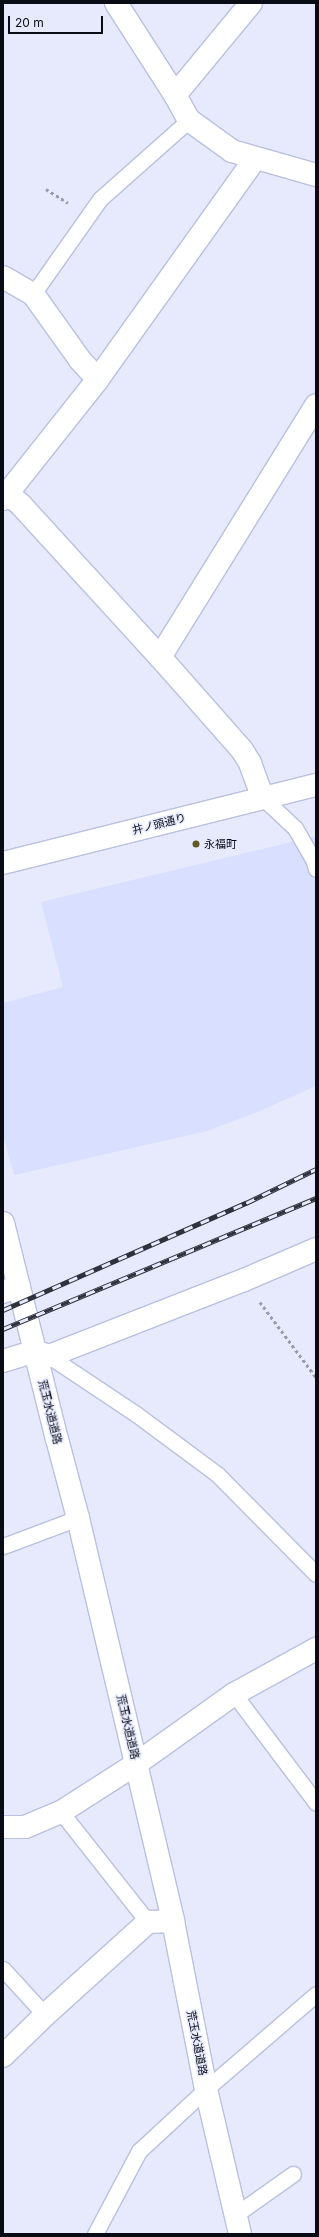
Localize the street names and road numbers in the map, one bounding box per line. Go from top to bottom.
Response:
street label: 井ノ頭通り [131,811,187,837]
street label: 荒玉水道道路 [36,1378,64,1446]
street label: 荒玉水道道路 [114,1693,142,1761]
street label: 荒玉水道道路 [184,2009,210,2077]

